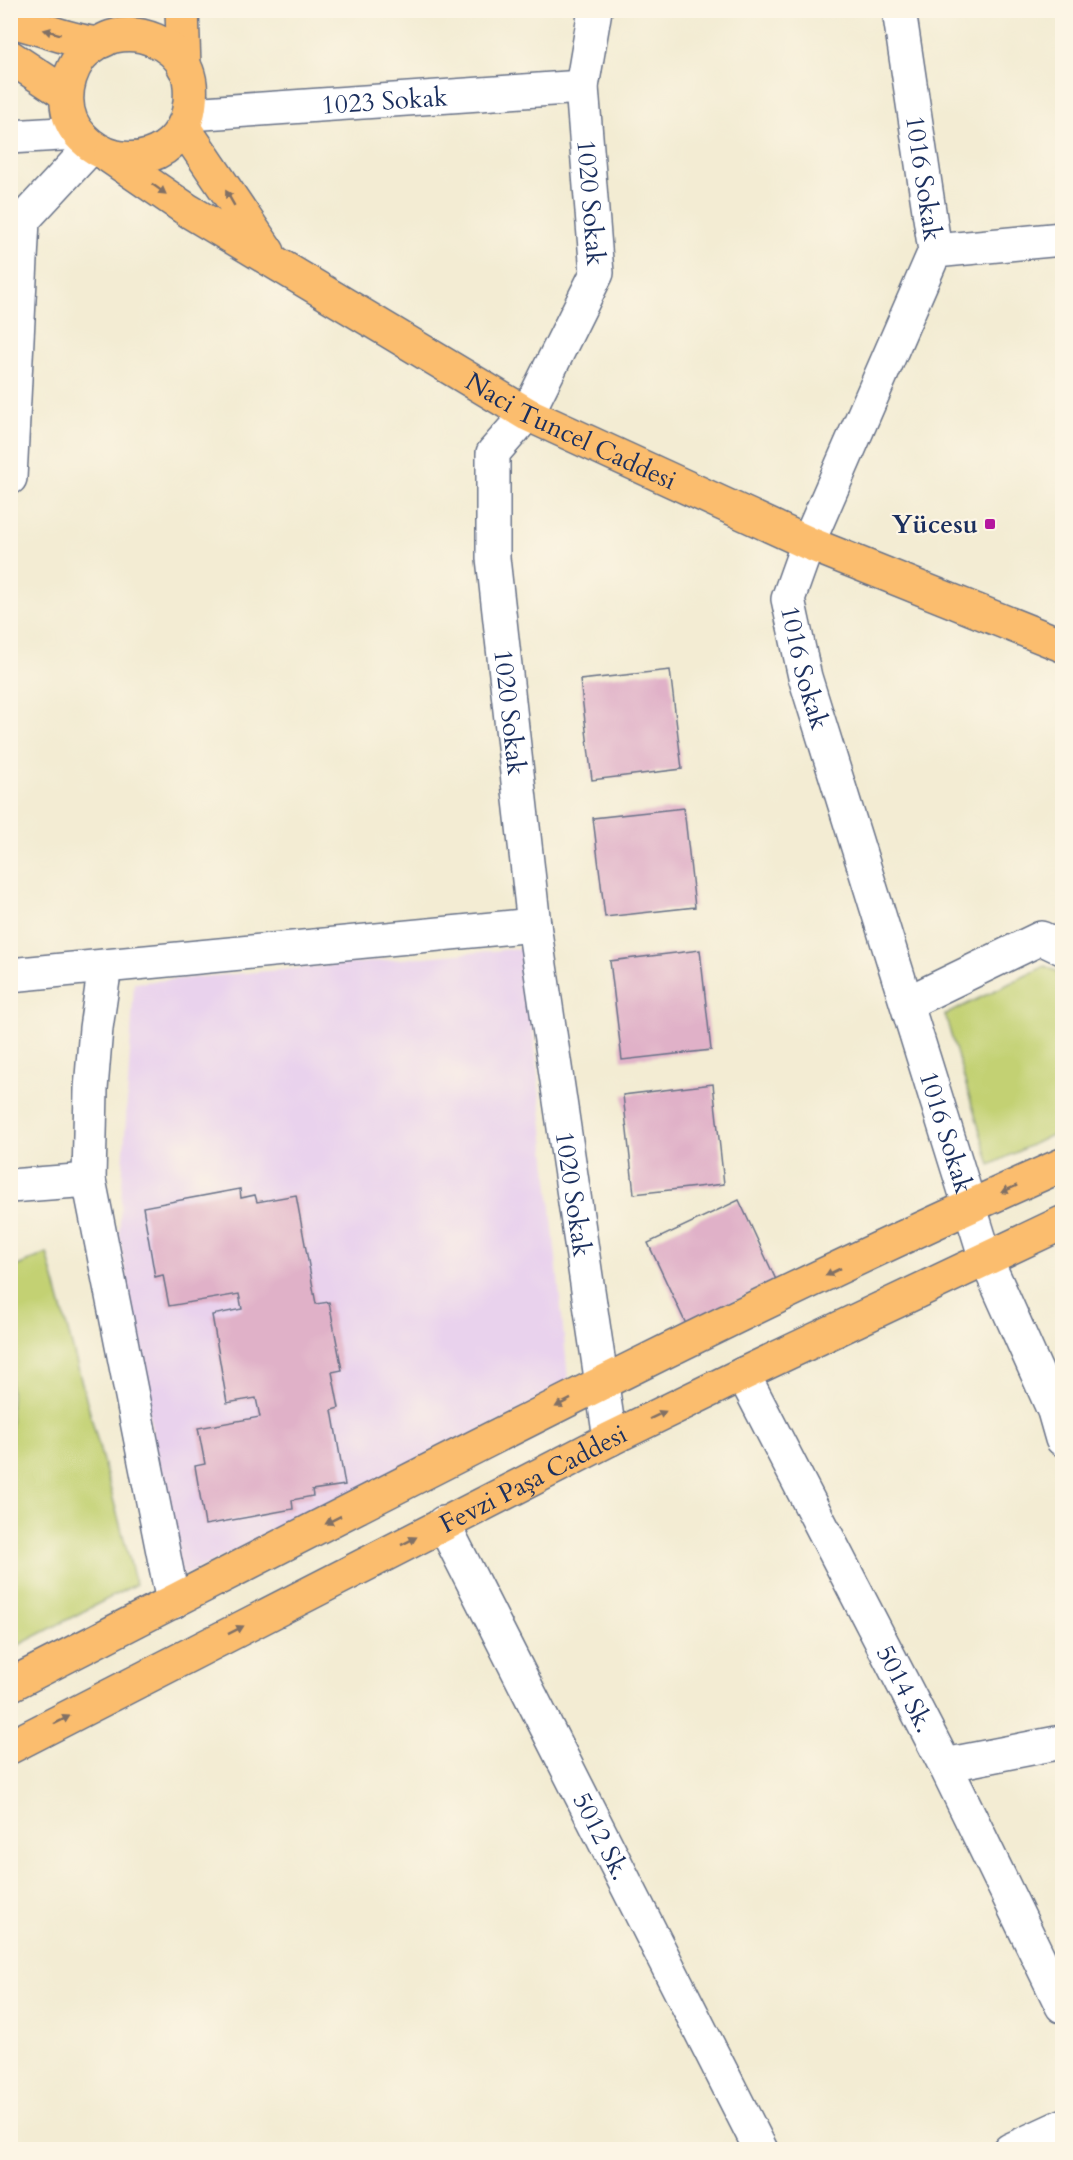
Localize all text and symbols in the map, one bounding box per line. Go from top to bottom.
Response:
one-way arrow [43,27,61,36]
street label: 1023 Sokak [320,79,449,122]
street label: 1016 Sokak [897,113,951,243]
street label: 1020 Sokak [569,138,614,267]
one-way arrow [150,183,166,195]
one-way arrow [225,190,236,206]
street label: Naci Tuncel Caddesi [459,364,682,498]
place label: Yücesu [892,507,978,542]
marker: Yücesu [983,517,997,531]
street label: 1016 Sokak [772,602,838,734]
street label: 1020 Sokak [486,647,535,777]
street label: 1016 Sokak [911,1067,982,1198]
street label: 1020 Sokak [547,1129,600,1259]
one-way arrow [1000,1185,1018,1194]
one-way arrow [824,1267,841,1277]
one-way arrow [554,1398,571,1407]
one-way arrow [650,1411,667,1420]
street label: Fevzi Paşa Caddesi [434,1416,633,1541]
one-way arrow [324,1515,341,1525]
one-way arrow [401,1536,418,1546]
one-way arrow [227,1626,244,1635]
street label: 5014 Sk. [868,1639,943,1738]
one-way arrow [54,1715,71,1725]
street label: 5012 Sk. [565,1786,639,1886]

